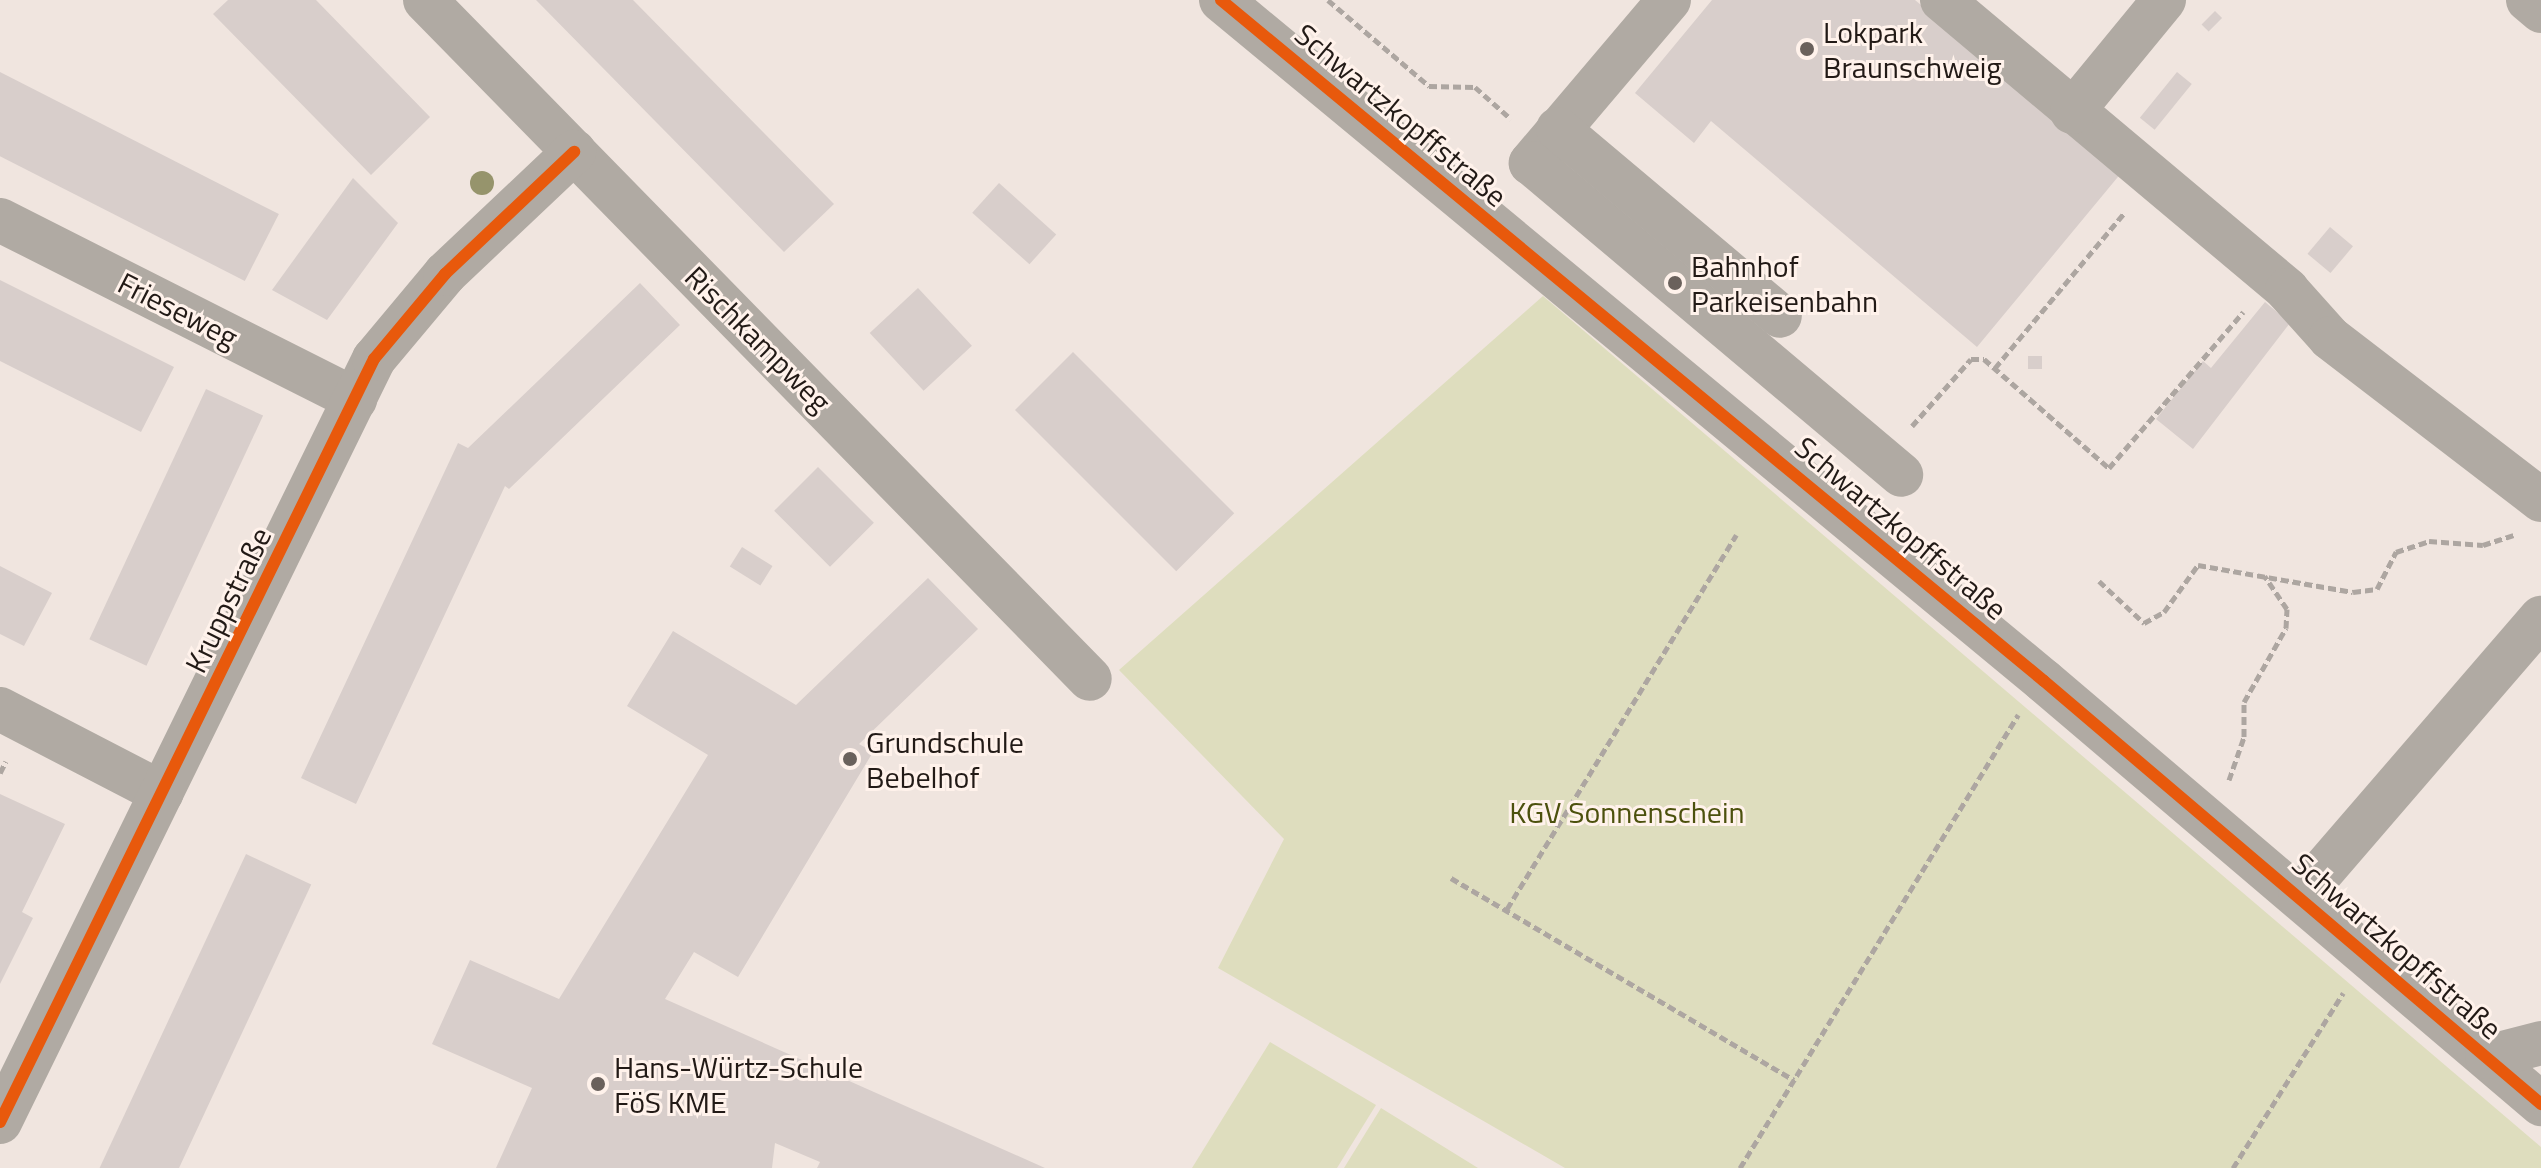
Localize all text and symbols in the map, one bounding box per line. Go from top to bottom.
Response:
place label: Lokpark Braunschweig [1823,14,2002,84]
street label: Schwartzkopffstraße [1288,16,1514,214]
marker: Lokpark Braunschweig [1798,40,1816,58]
place label: Bahnhof Parkeisenbahn [1691,248,1878,318]
street label: Rischkampweg [678,259,838,419]
street label: Frieseweg [112,265,244,355]
marker: Bahnhof Parkeisenbahn [1666,274,1684,292]
street label: Schwartzkopffstraße [1788,429,2014,627]
street label: Kruppstraße [177,521,279,679]
place label: Grundschule Bebelhof [866,724,1024,794]
marker: Grundschule Bebelhof [841,750,859,768]
park label: KGV Sonnenschein [1509,794,1745,830]
street label: Schwartzkopffstraße [2285,845,2509,1047]
place label: Hans-Würtz-Schule FöS KME [614,1049,863,1120]
marker: Hans-Würtz-Schule FöS KME [589,1075,607,1093]

